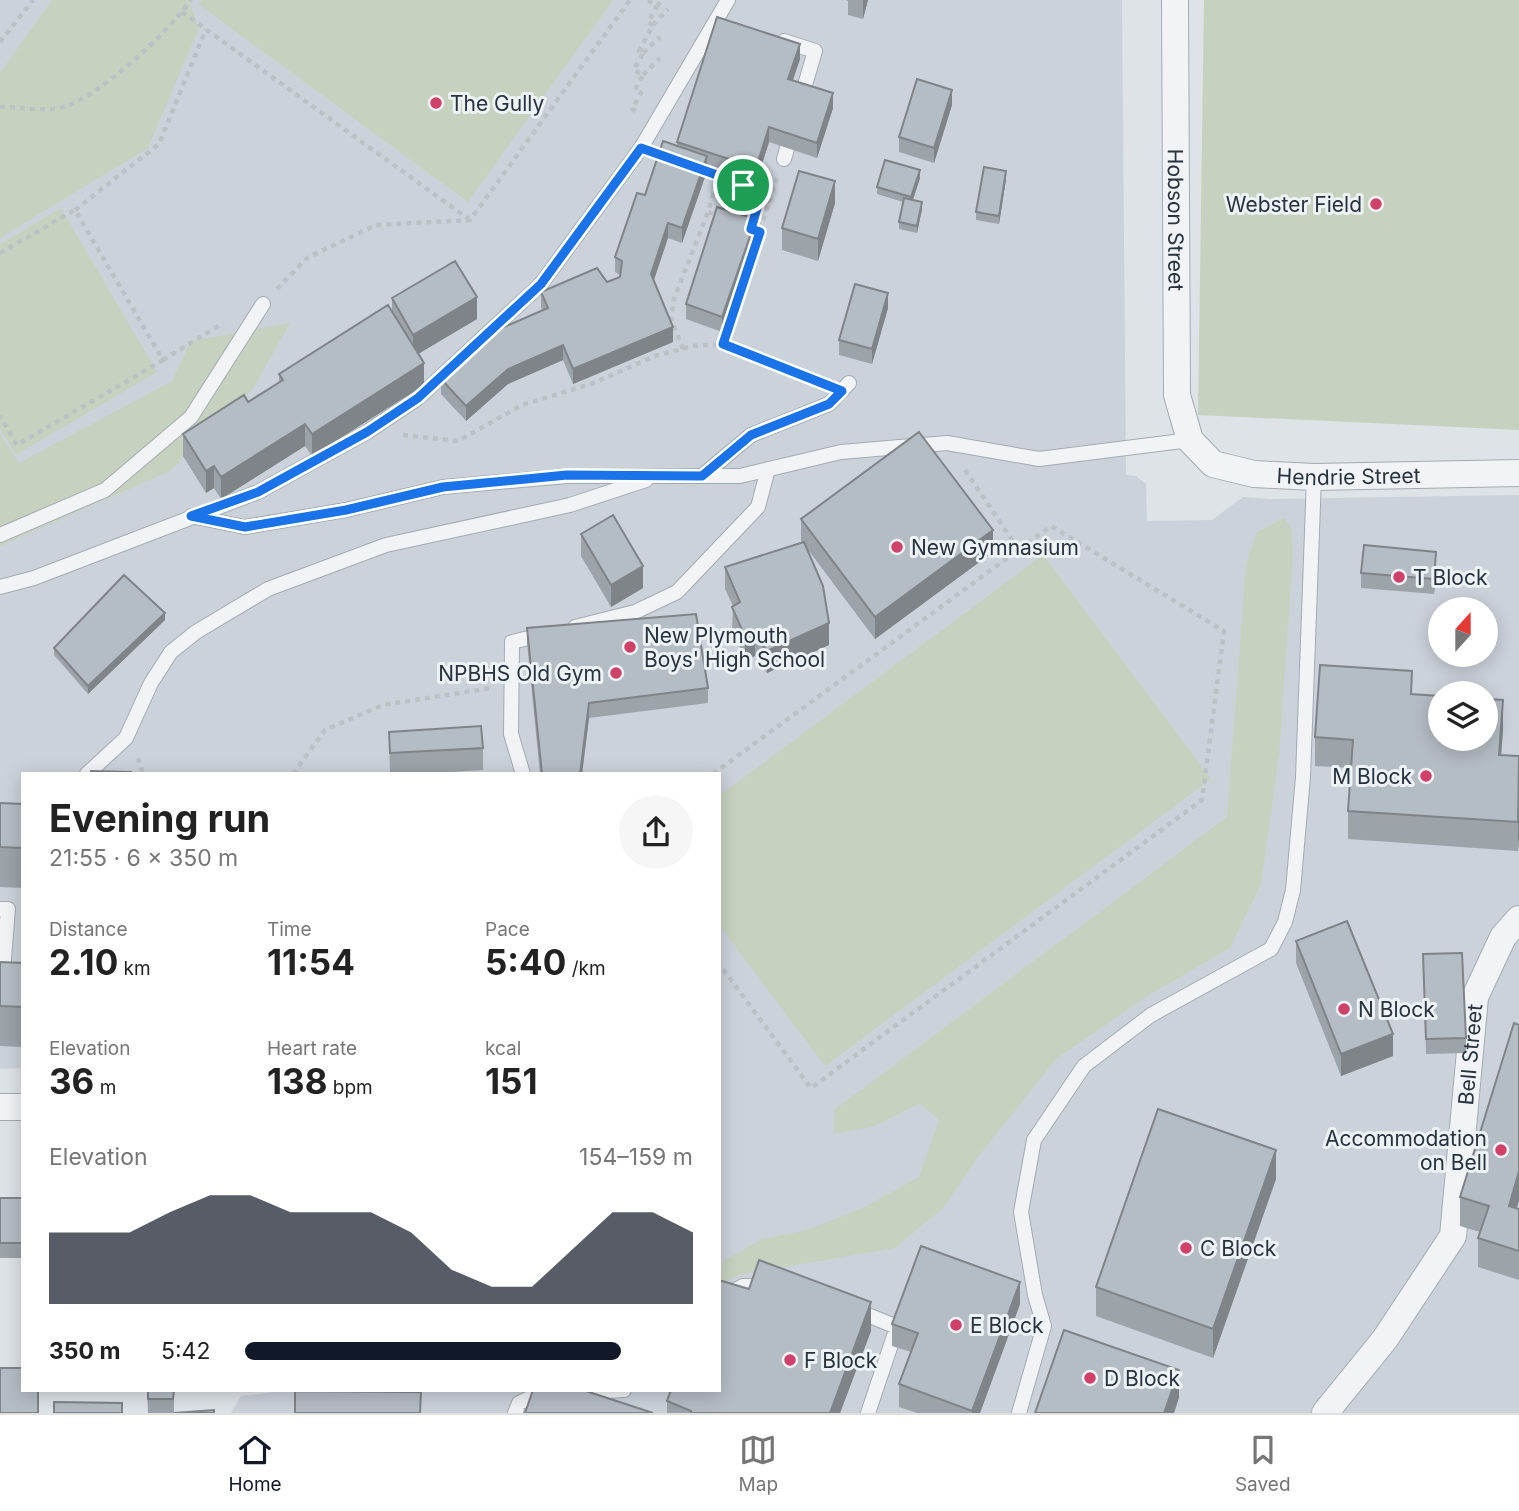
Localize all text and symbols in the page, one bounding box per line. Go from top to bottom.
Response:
place label: The Gully [450,91,544,116]
marker: The Gully [428,95,444,111]
street label: Hobson Street [1163,149,1189,291]
pin [713,155,773,215]
icon: arrive [724,166,762,204]
place label: Webster Field [1226,192,1362,217]
marker: Webster Field [1368,196,1384,212]
street label: Hendrie Street [1276,462,1421,490]
place label: New Gymnasium [911,535,1079,560]
marker: New Gymnasium [889,539,905,555]
place label: T Block [1413,565,1488,590]
marker: T Block [1391,569,1407,585]
north arrow [1428,597,1498,667]
map controls [1428,597,1498,751]
place label: New Plymouth Boys' High School [644,623,825,672]
marker: New Plymouth Boys' High School [622,639,638,655]
place label: NPBHS Old Gym [438,661,602,686]
marker: NPBHS Old Gym [608,665,624,681]
button: layers [1428,681,1498,751]
place label: M Block [1332,764,1412,789]
marker: M Block [1418,768,1434,784]
text: Evening run [49,795,270,841]
button: share [619,795,693,869]
text: 21:55 · 6 × 350 m [49,844,238,872]
text: Distance [49,918,127,941]
text: Time [267,918,312,941]
text: Pace [485,918,530,941]
text: 2.10 [49,941,118,983]
text: 11:54 [267,941,355,983]
text: 5:40 [485,941,566,983]
text: km [118,957,151,980]
text: /km [566,957,606,980]
place label: N Block [1358,997,1435,1022]
marker: N Block [1336,1001,1352,1017]
street label: Bell Street [1453,1003,1487,1106]
text: Elevation [49,1037,130,1060]
text: Heart rate [267,1037,357,1060]
text: kcal [485,1037,521,1060]
text: 36 [49,1060,94,1102]
text: 138 [267,1060,327,1102]
text: 151 [485,1060,538,1102]
text: m [94,1076,116,1099]
text: bpm [327,1076,373,1099]
place label: Accommodation on Bell [1325,1126,1487,1175]
marker: Accommodation on Bell [1493,1142,1509,1158]
text: Elevation [49,1143,148,1171]
text: 154–159 m [579,1143,693,1171]
place label: C Block [1200,1236,1277,1261]
marker: C Block [1178,1240,1194,1256]
place label: E Block [970,1313,1044,1338]
marker: E Block [948,1317,964,1333]
text: 350 m [49,1337,121,1365]
text: 5:42 [161,1337,211,1365]
place label: F Block [804,1348,878,1373]
marker: F Block [782,1352,798,1368]
place label: D Block [1104,1366,1180,1391]
marker: D Block [1082,1370,1098,1386]
tab: Home [228,1431,282,1496]
tab: Map [739,1431,778,1496]
tab: Saved [1235,1431,1291,1496]

